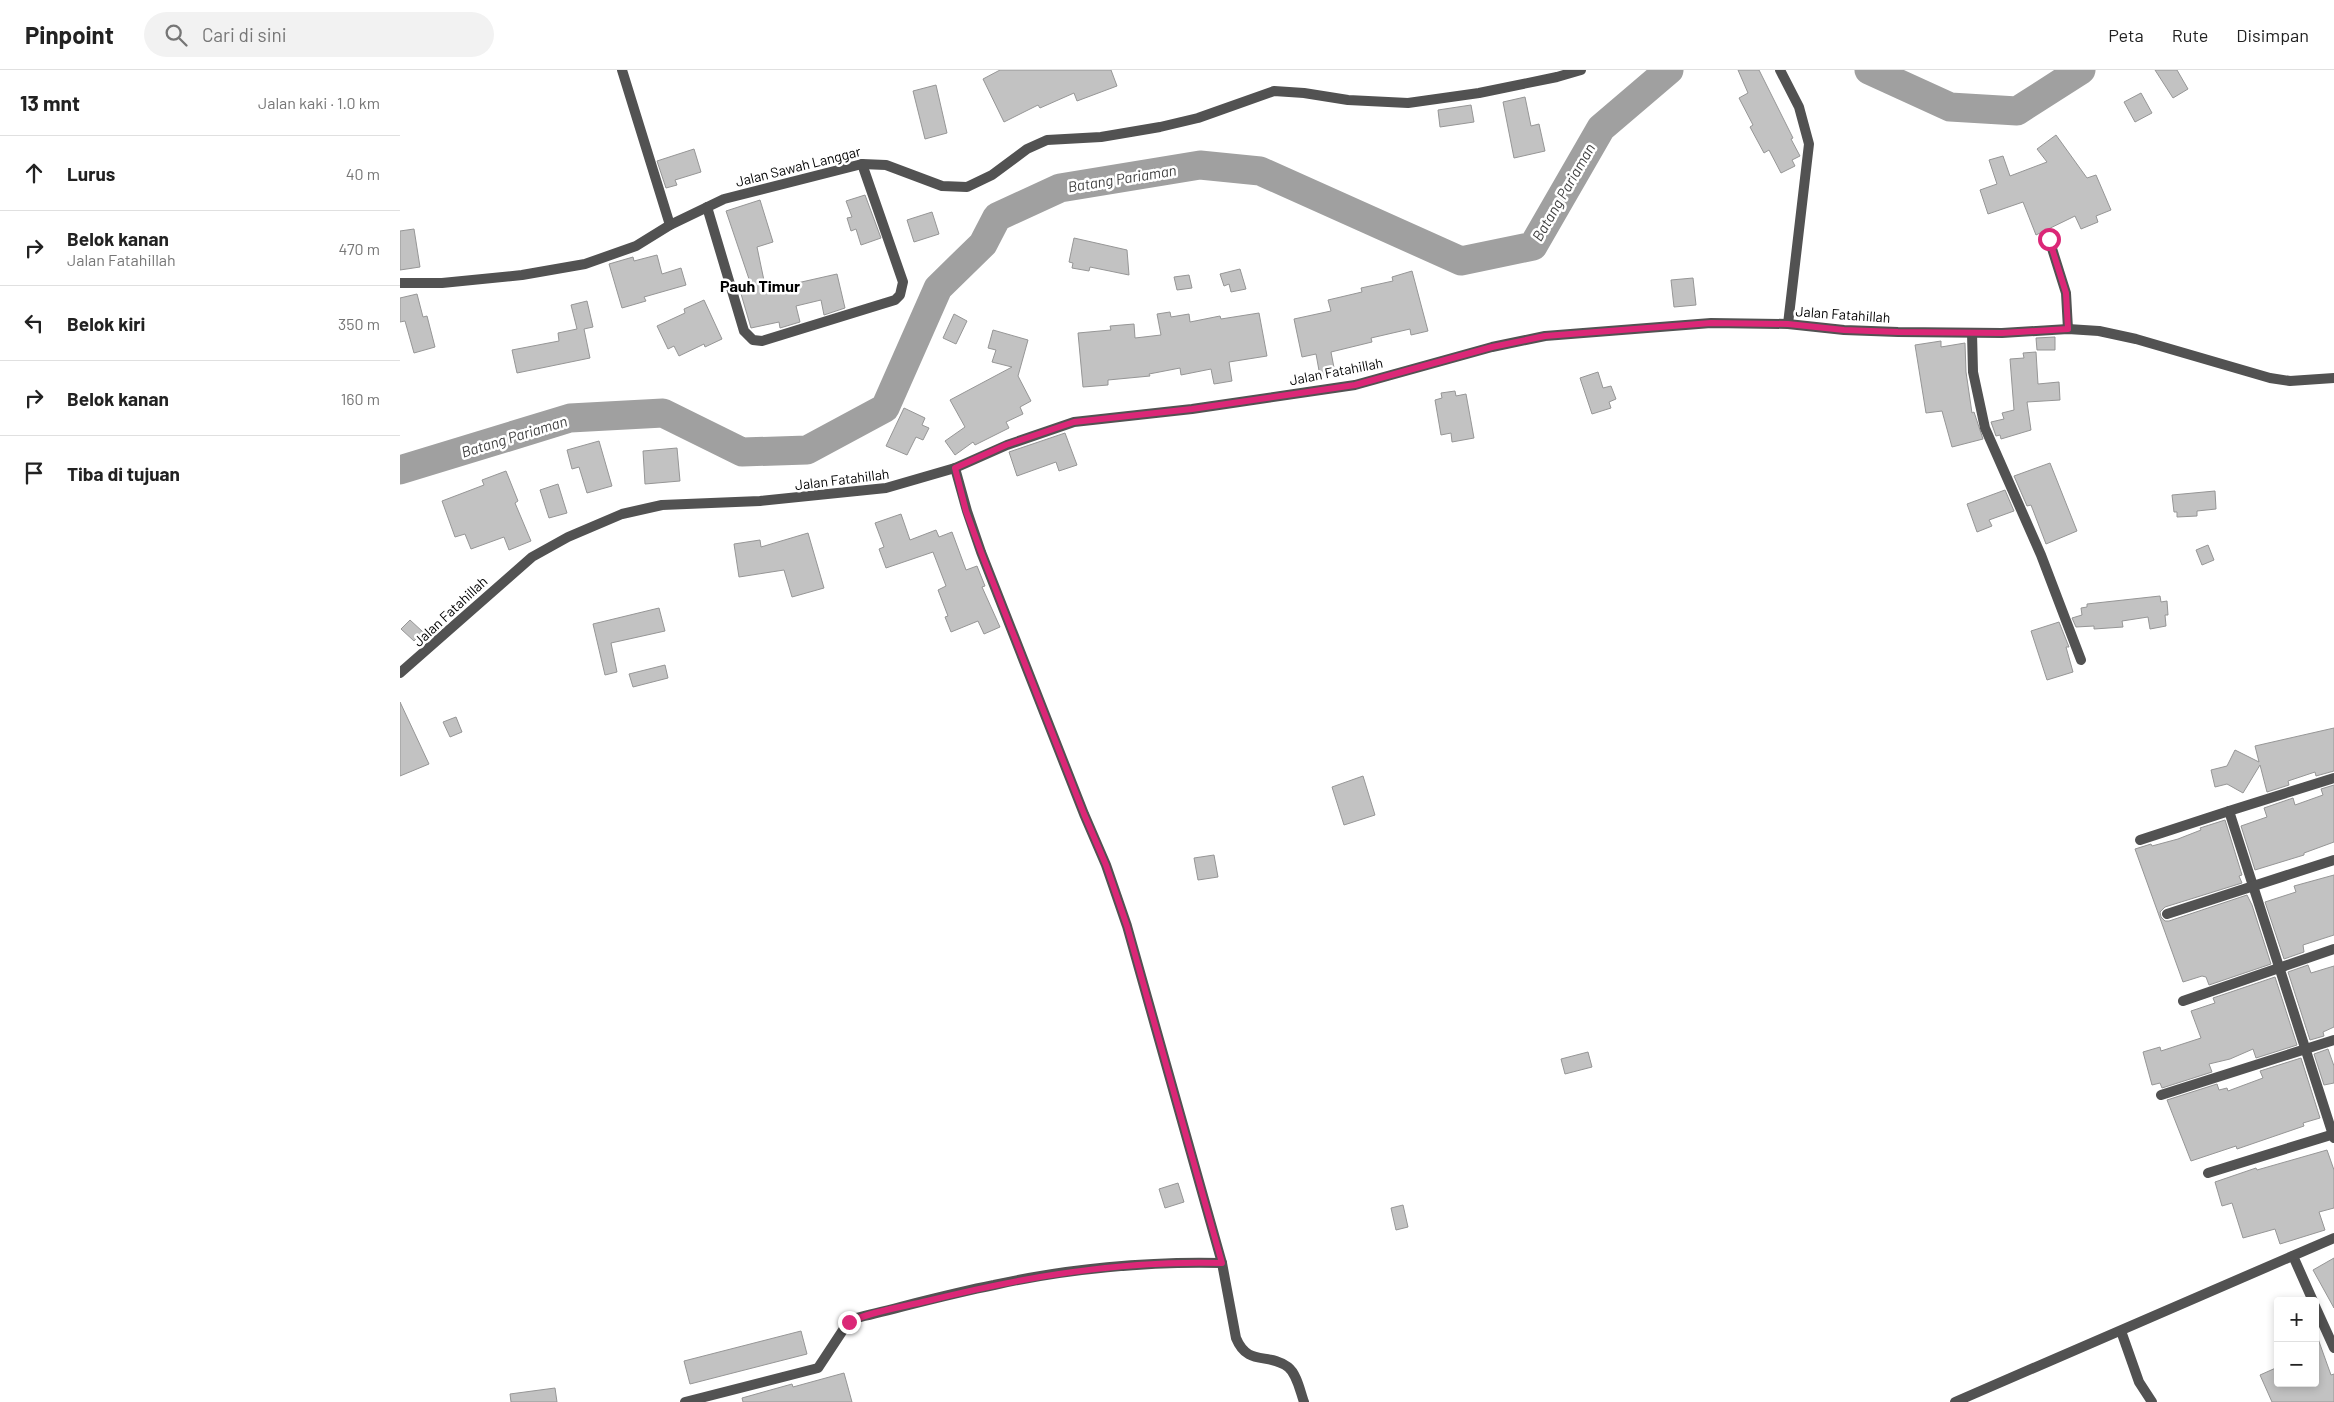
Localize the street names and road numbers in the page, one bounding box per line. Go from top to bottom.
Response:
street label: Jalan Sawah Langgar [734,142,862,190]
street label: Jalan Fatahillah [1795,302,1891,326]
street label: Jalan Fatahillah [1288,354,1384,388]
street label: Jalan Fatahillah [794,465,890,493]
street label: Jalan Fatahillah [409,572,491,650]

